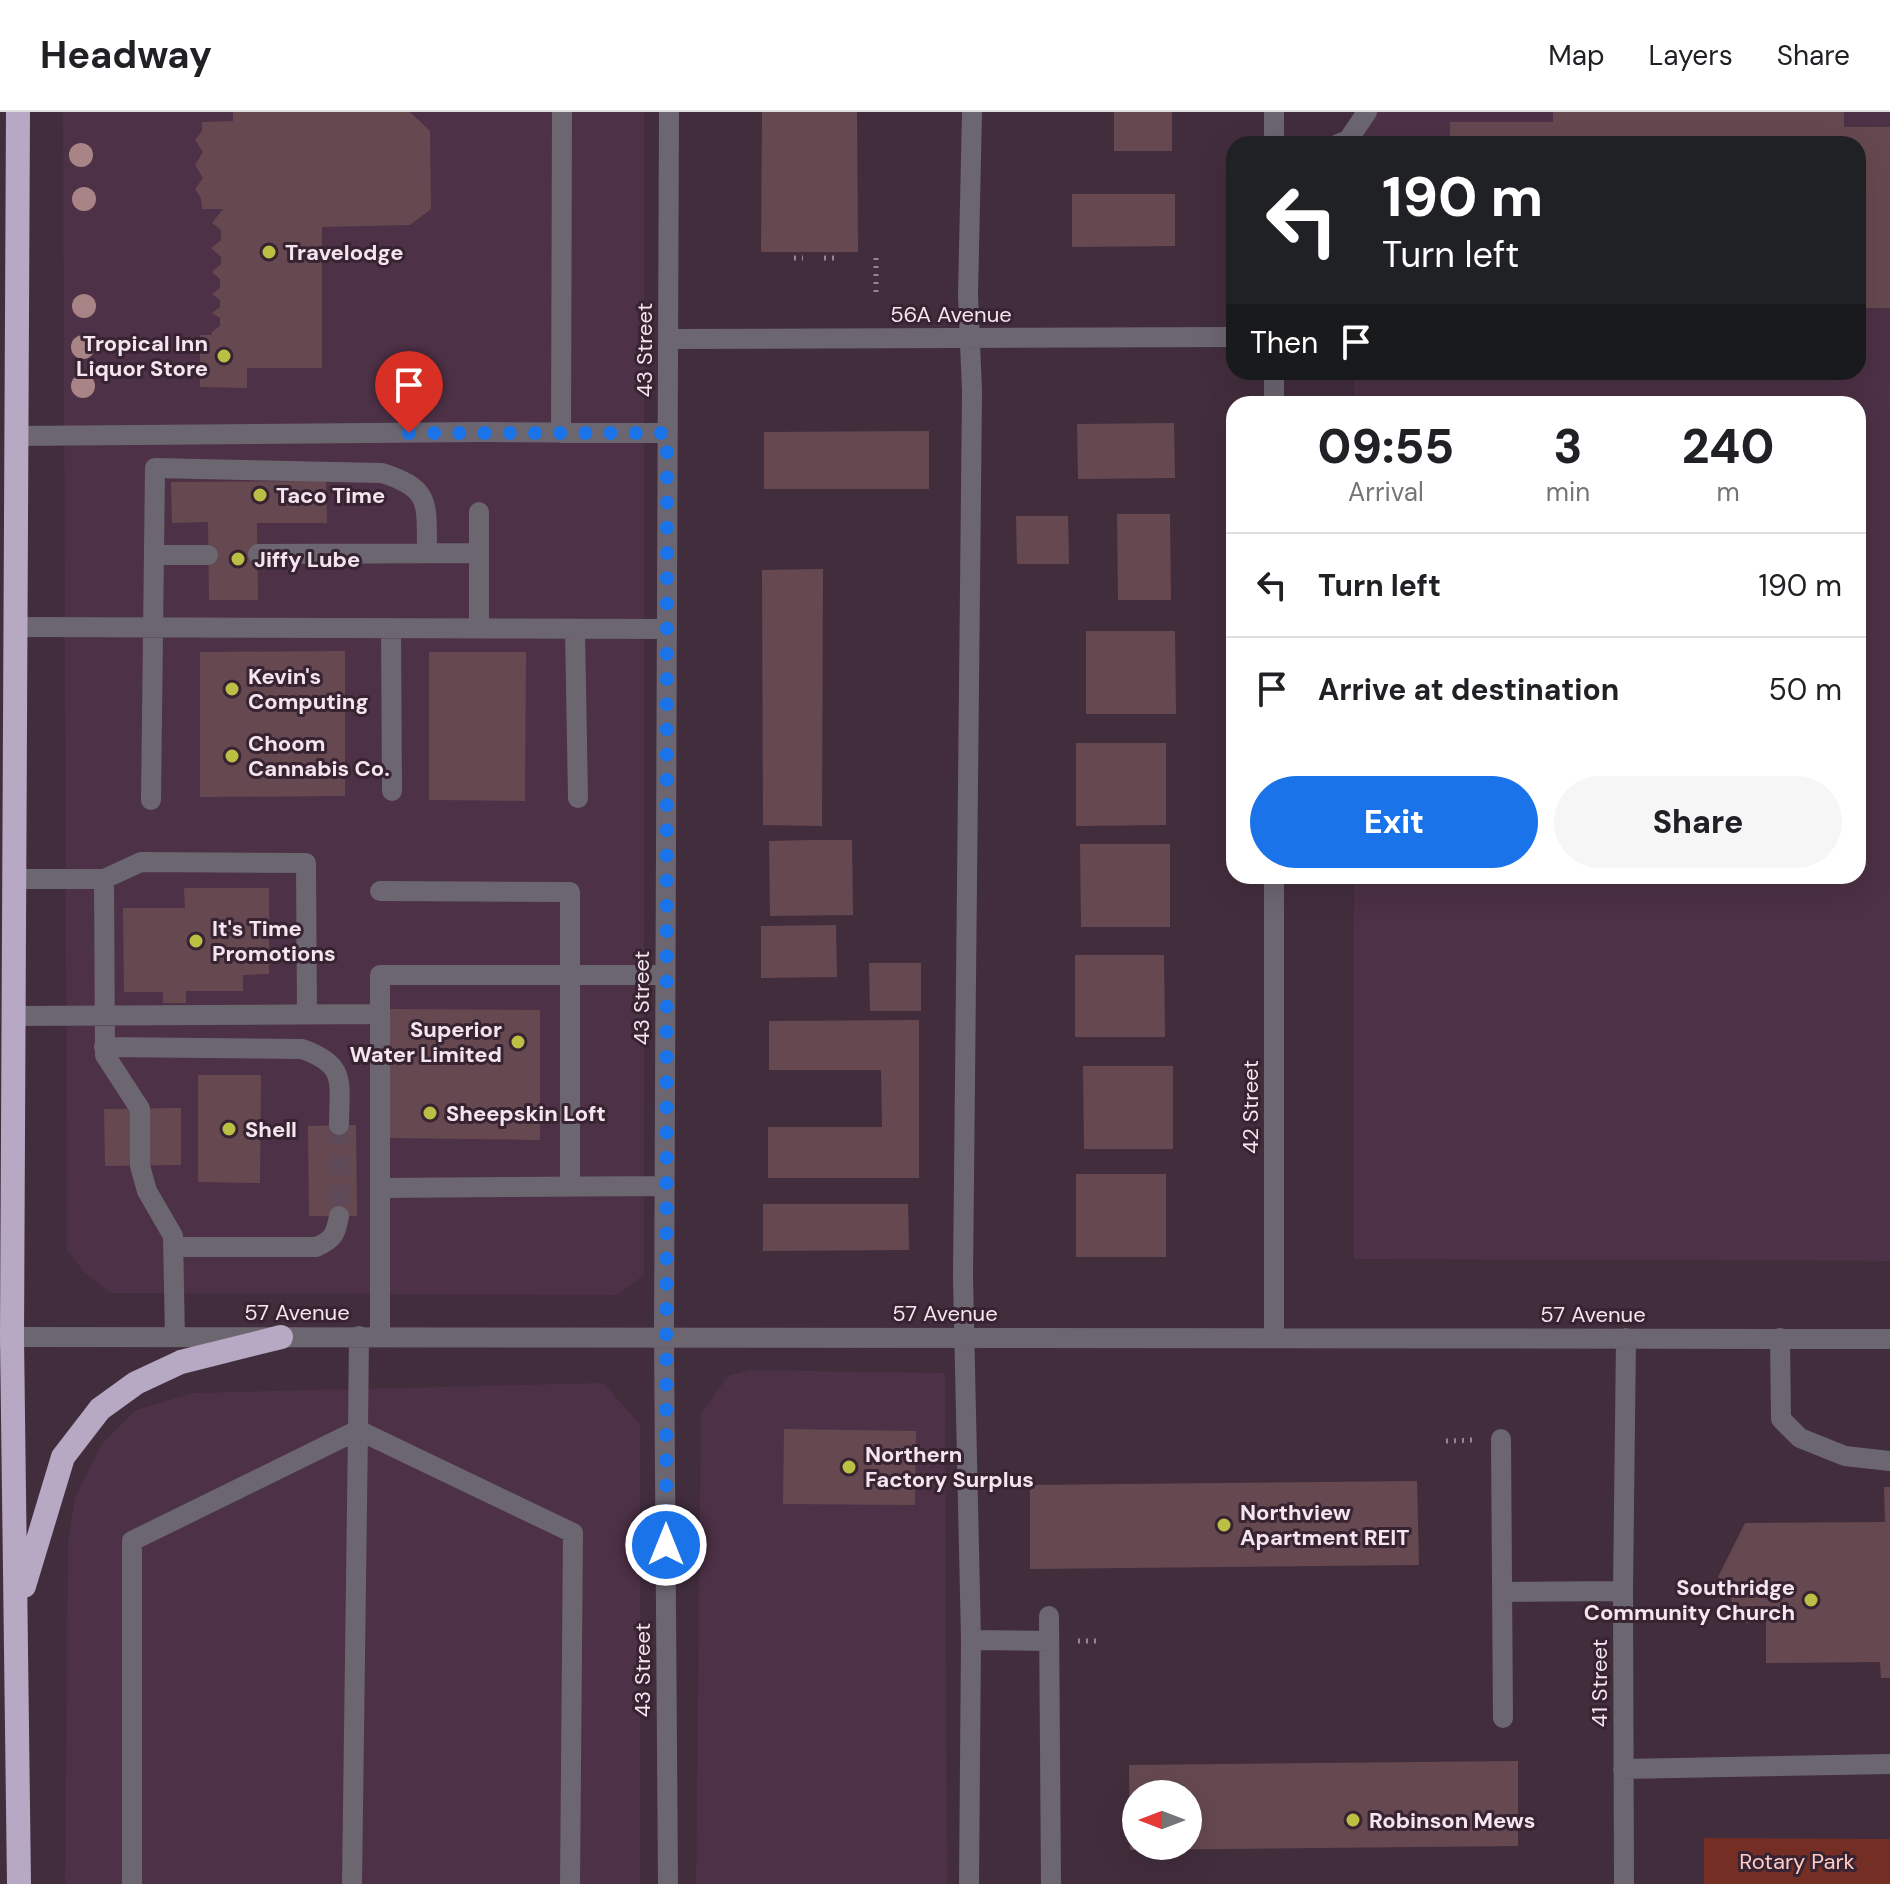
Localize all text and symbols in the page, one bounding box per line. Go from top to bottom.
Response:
text: Headway [40,30,212,80]
text: Map [1548,37,1605,74]
text: Layers [1649,37,1733,74]
text: Share [1777,37,1850,74]
text: 190 m [1382,160,1543,233]
icon: left [1250,168,1354,272]
text: Turn left [1382,231,1519,278]
place label: Travelodge [285,238,403,267]
marker: Travelodge [260,243,278,261]
street label: 56A Avenue [890,300,1012,329]
street label: 43 Street [630,303,659,397]
icon: arrive [1334,320,1378,364]
text: Then [1250,323,1318,362]
place label: Tropical Inn Liquor Store [76,329,208,383]
marker: Tropical Inn Liquor Store [215,347,233,365]
pin [375,351,443,433]
icon: arrive [387,363,431,407]
text: 09:55 [1318,415,1454,478]
text: 3 [1553,415,1582,478]
text: 240 [1682,415,1774,478]
text: Arrival [1348,475,1424,509]
text: min [1546,475,1590,509]
text: m [1716,475,1740,509]
place label: Taco Time [276,481,385,510]
marker: Taco Time [251,486,269,504]
place label: Jiffy Lube [254,545,360,574]
marker: Jiffy Lube [229,550,247,568]
icon: left [1250,563,1294,607]
text: Turn left [1318,566,1441,605]
text: 190 m [1759,566,1842,605]
place label: Kevin's Computing [248,662,369,716]
icon: arrive [1250,667,1294,711]
text: Arrive at destination [1318,670,1619,709]
text: 50 m [1768,670,1842,709]
marker: Kevin's Computing [223,680,241,698]
place label: Choom Cannabis Co. [248,729,390,783]
marker: Choom Cannabis Co. [223,747,241,765]
button: Exit [1250,776,1538,868]
button: Share [1554,776,1842,868]
place label: It's Time Promotions [212,914,336,968]
marker: It's Time Promotions [187,932,205,950]
street label: 43 Street [627,951,656,1045]
place label: Superior Water Limited [350,1015,502,1069]
marker: Superior Water Limited [509,1033,527,1051]
street label: 42 Street [1236,1060,1265,1154]
place label: Sheepskin Loft [446,1099,606,1128]
marker: Sheepskin Loft [421,1104,439,1122]
place label: Shell [245,1115,297,1144]
marker: Shell [220,1120,238,1138]
street label: 57 Avenue [244,1298,350,1327]
street label: 57 Avenue [892,1299,998,1328]
street label: 57 Avenue [1540,1300,1646,1329]
place label: Northern Factory Surplus [865,1440,1034,1494]
marker: Northern Factory Surplus [840,1458,858,1476]
place label: Northview Apartment REIT [1240,1498,1409,1552]
position arrow [624,1503,708,1587]
marker: Northview Apartment REIT [1215,1516,1233,1534]
place label: Southridge Community Church [1584,1573,1795,1627]
marker: Southridge Community Church [1802,1591,1820,1609]
street label: 43 Street [628,1623,657,1717]
street label: 41 Street [1585,1639,1614,1727]
north arrow [1122,1780,1202,1860]
map controls [1122,1780,1202,1860]
place label: Robinson Mews [1369,1806,1536,1835]
marker: Robinson Mews [1344,1811,1362,1829]
park label: Rotary Park [1739,1847,1855,1876]

